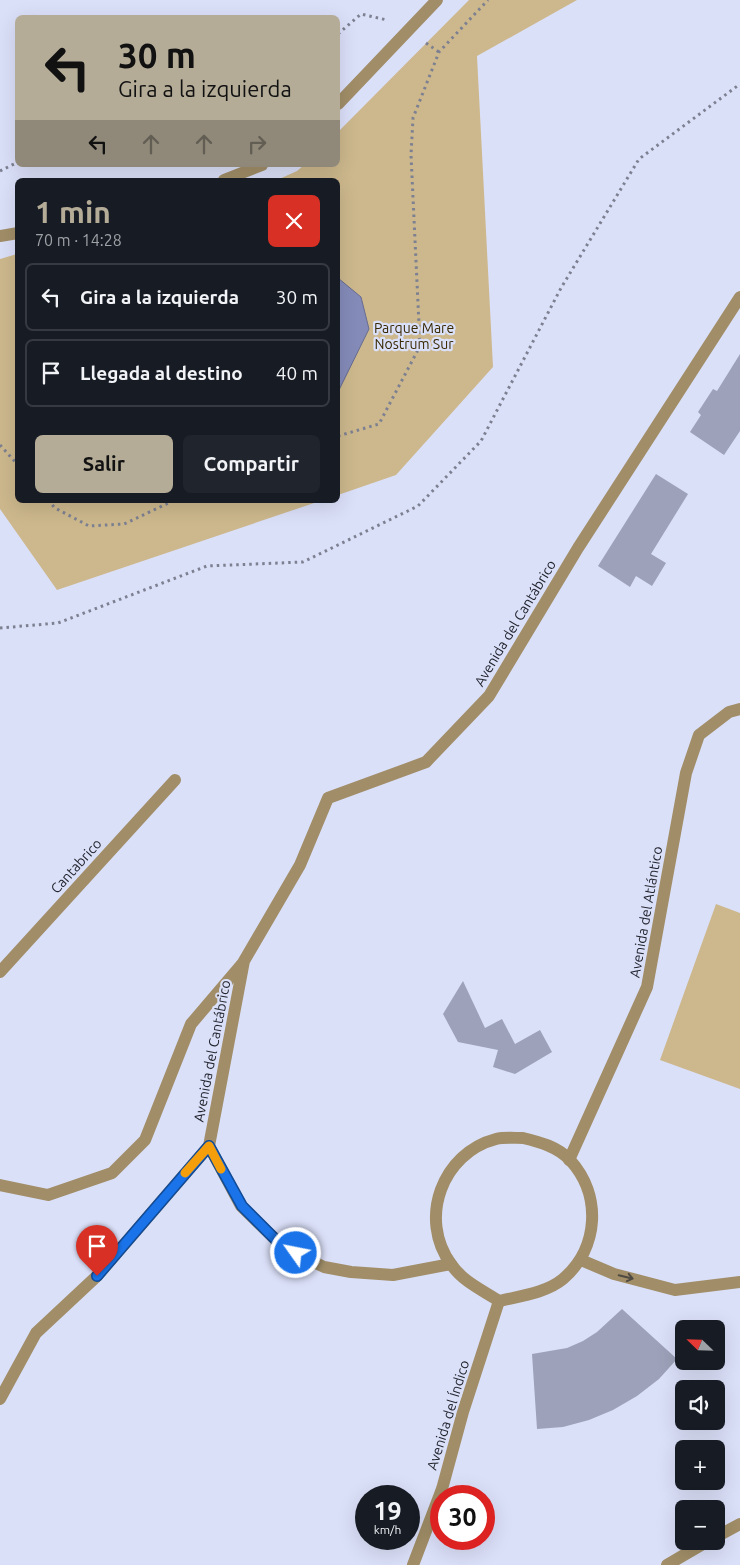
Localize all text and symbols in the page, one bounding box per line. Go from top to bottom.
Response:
icon: left [35,35,100,100]
text: 30 m [118,35,196,75]
text: Gira a la izquierda [118,76,292,101]
icon: left [84,130,112,158]
icon: ahead [137,130,165,158]
icon: ahead [190,130,218,158]
icon: right [243,130,271,158]
text: 1 min [35,195,111,229]
button: close [268,195,320,247]
text: 70 m · 14:28 [35,231,122,249]
icon: left [37,283,65,311]
text: Gira a la izquierda [80,286,239,308]
text: 30 m [276,286,318,308]
park label: Parque Mare Nostrum Sur [374,320,454,352]
icon: arrive [37,359,65,387]
text: Llegada al destino [80,362,243,384]
text: 40 m [276,362,318,384]
button: Salir [35,435,173,493]
button: Compartir [183,435,320,493]
street label: Avenida del Cantábrico [471,557,559,689]
street label: Cantabrico [47,835,105,897]
street label: Avenida del Atlántico [627,845,665,979]
street label: Avenida del Cantábrico [190,979,234,1123]
pin [76,1225,118,1276]
position arrow [269,1226,321,1278]
icon: arrive [83,1232,111,1260]
one-way arrow [617,1273,633,1282]
north arrow [675,1320,725,1370]
map controls [675,1320,725,1550]
street label: Avenida del Índico [423,1358,472,1472]
button: sound [675,1380,725,1430]
button: + [675,1440,725,1490]
speed limit sign: 30 [430,1485,495,1550]
text: 19 [373,1497,402,1525]
button: − [675,1500,725,1550]
text: km/h [374,1523,401,1536]

